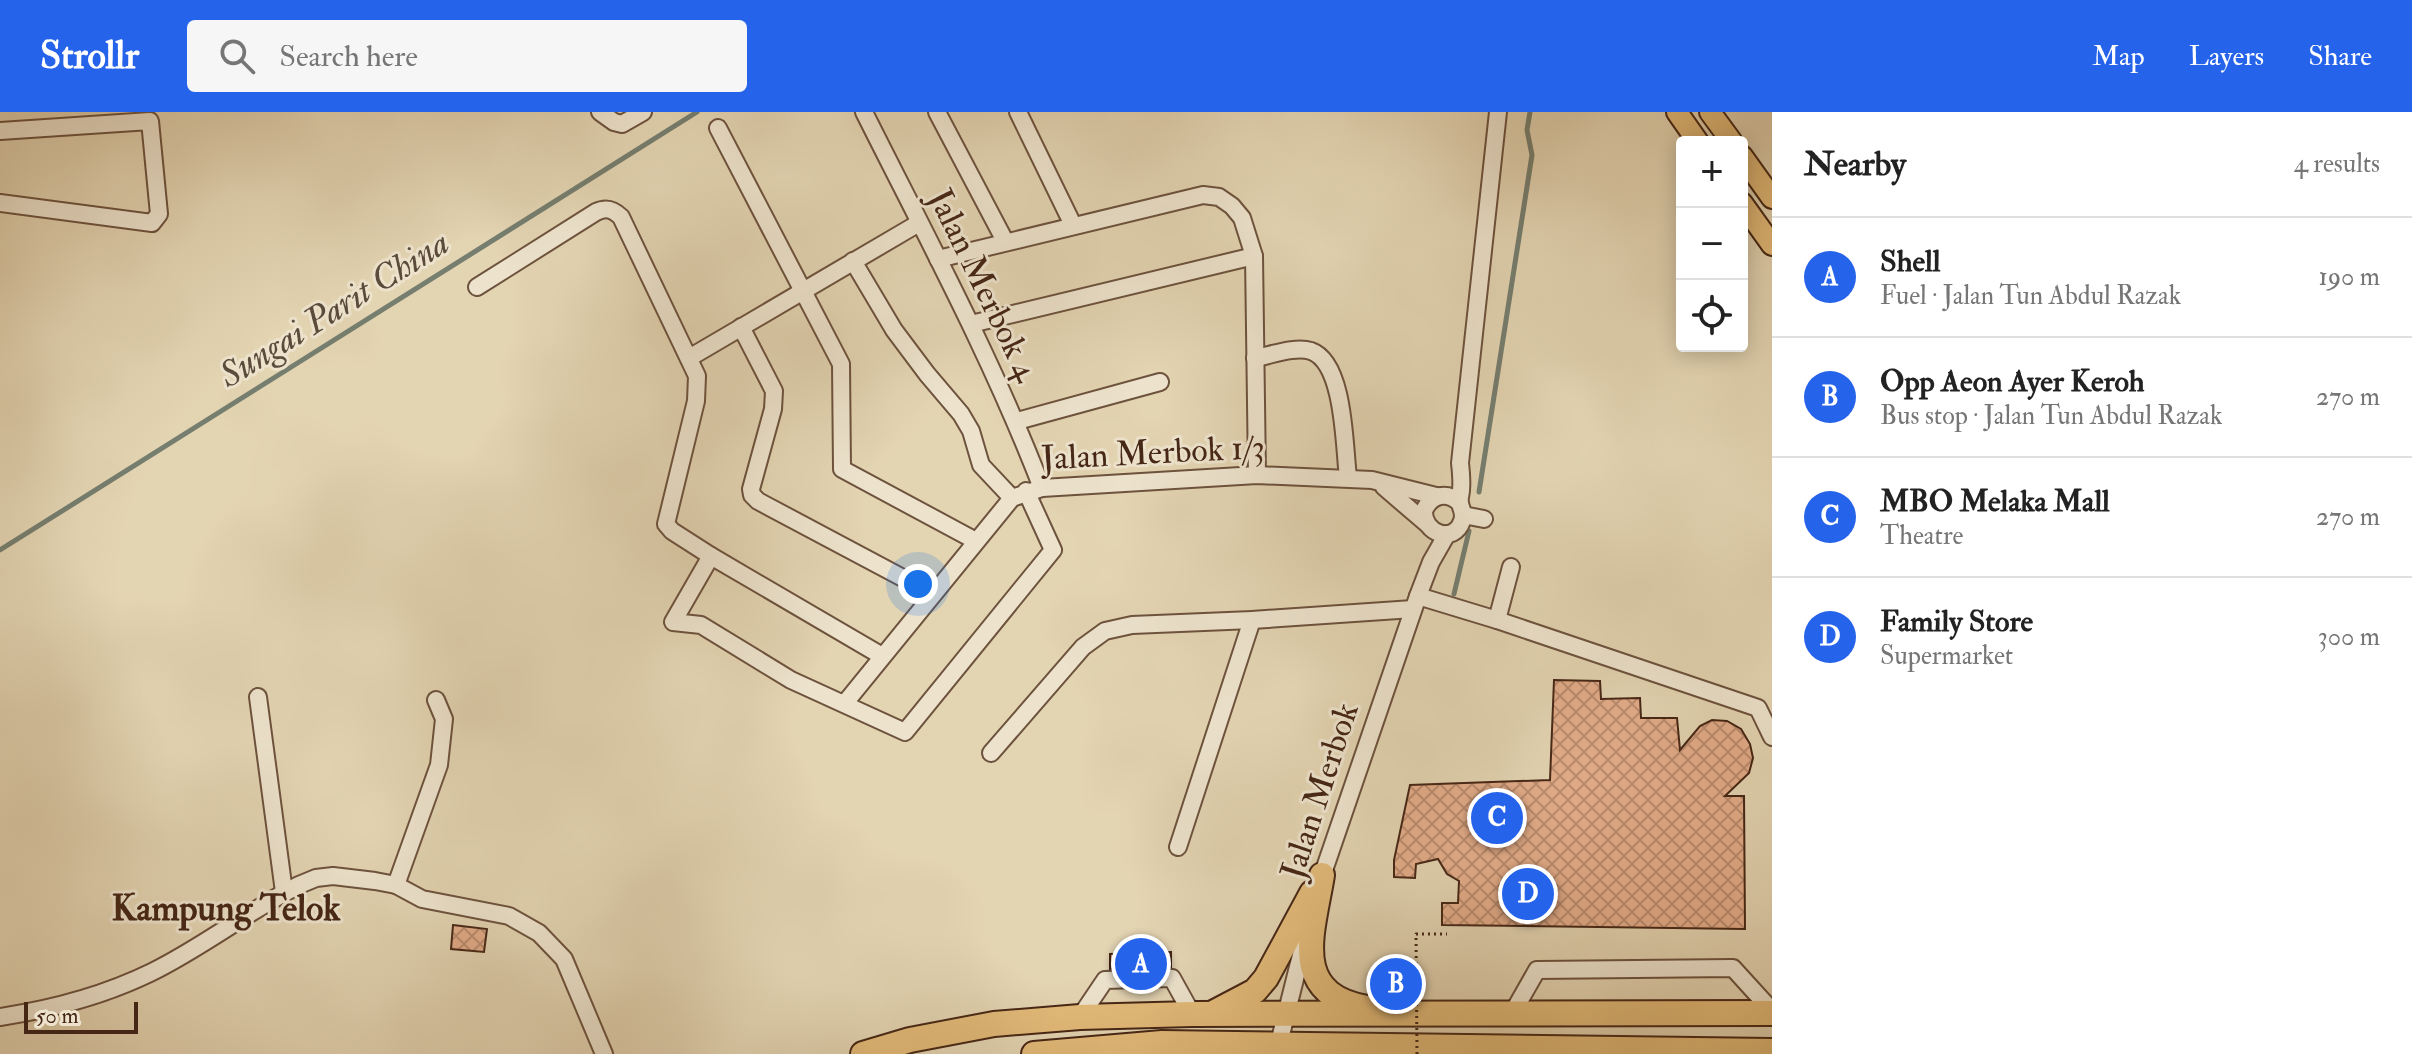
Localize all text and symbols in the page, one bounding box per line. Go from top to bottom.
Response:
search box [187,20,747,92]
text: Strollr [40,32,139,80]
icon: search [215,34,259,78]
text: Search here [279,38,418,75]
text: Map [2092,39,2145,74]
text: Layers [2189,39,2264,74]
text: Share [2308,39,2372,74]
map controls [1676,136,1748,352]
button: + [1676,136,1748,208]
text: Nearby [1804,143,1906,186]
text: 4 results [2294,148,2380,180]
street label: Jalan Merbok 4 [918,181,1049,390]
button: − [1676,208,1748,280]
water label: Sungai Parit China [210,220,458,398]
text: Shell [1880,243,1940,280]
text: A [1822,261,1838,293]
text: 190 m [2319,261,2380,293]
button: locate [1676,280,1748,352]
text: Fuel · Jalan Tun Abdul Razak [1880,280,2181,312]
text: Opp Aeon Ayer Keroh [1880,363,2145,400]
text: B [1821,381,1839,413]
text: 270 m [2316,381,2380,413]
text: Bus stop · Jalan Tun Abdul Razak [1880,400,2222,432]
street label: Jalan Merbok 1/3 [1039,426,1266,480]
text: MBO Melaka Mall [1880,483,2110,520]
text: C [1820,501,1840,533]
text: 270 m [2316,501,2380,533]
text: Theatre [1880,520,1963,552]
your location [898,564,938,604]
text: Family Store [1880,603,2033,640]
text: D [1819,621,1841,653]
text: 300 m [2318,621,2380,653]
text: Supermarket [1880,640,2013,672]
street label: Jalan Merbok [1271,697,1369,886]
pin: C [1471,788,1523,848]
pin: D [1502,864,1554,924]
district label: Kampung Telok [111,886,341,931]
pin: A [1115,934,1167,994]
pin: B [1370,954,1422,1014]
scale bar [24,998,138,1034]
text: 50 m [36,1002,78,1030]

